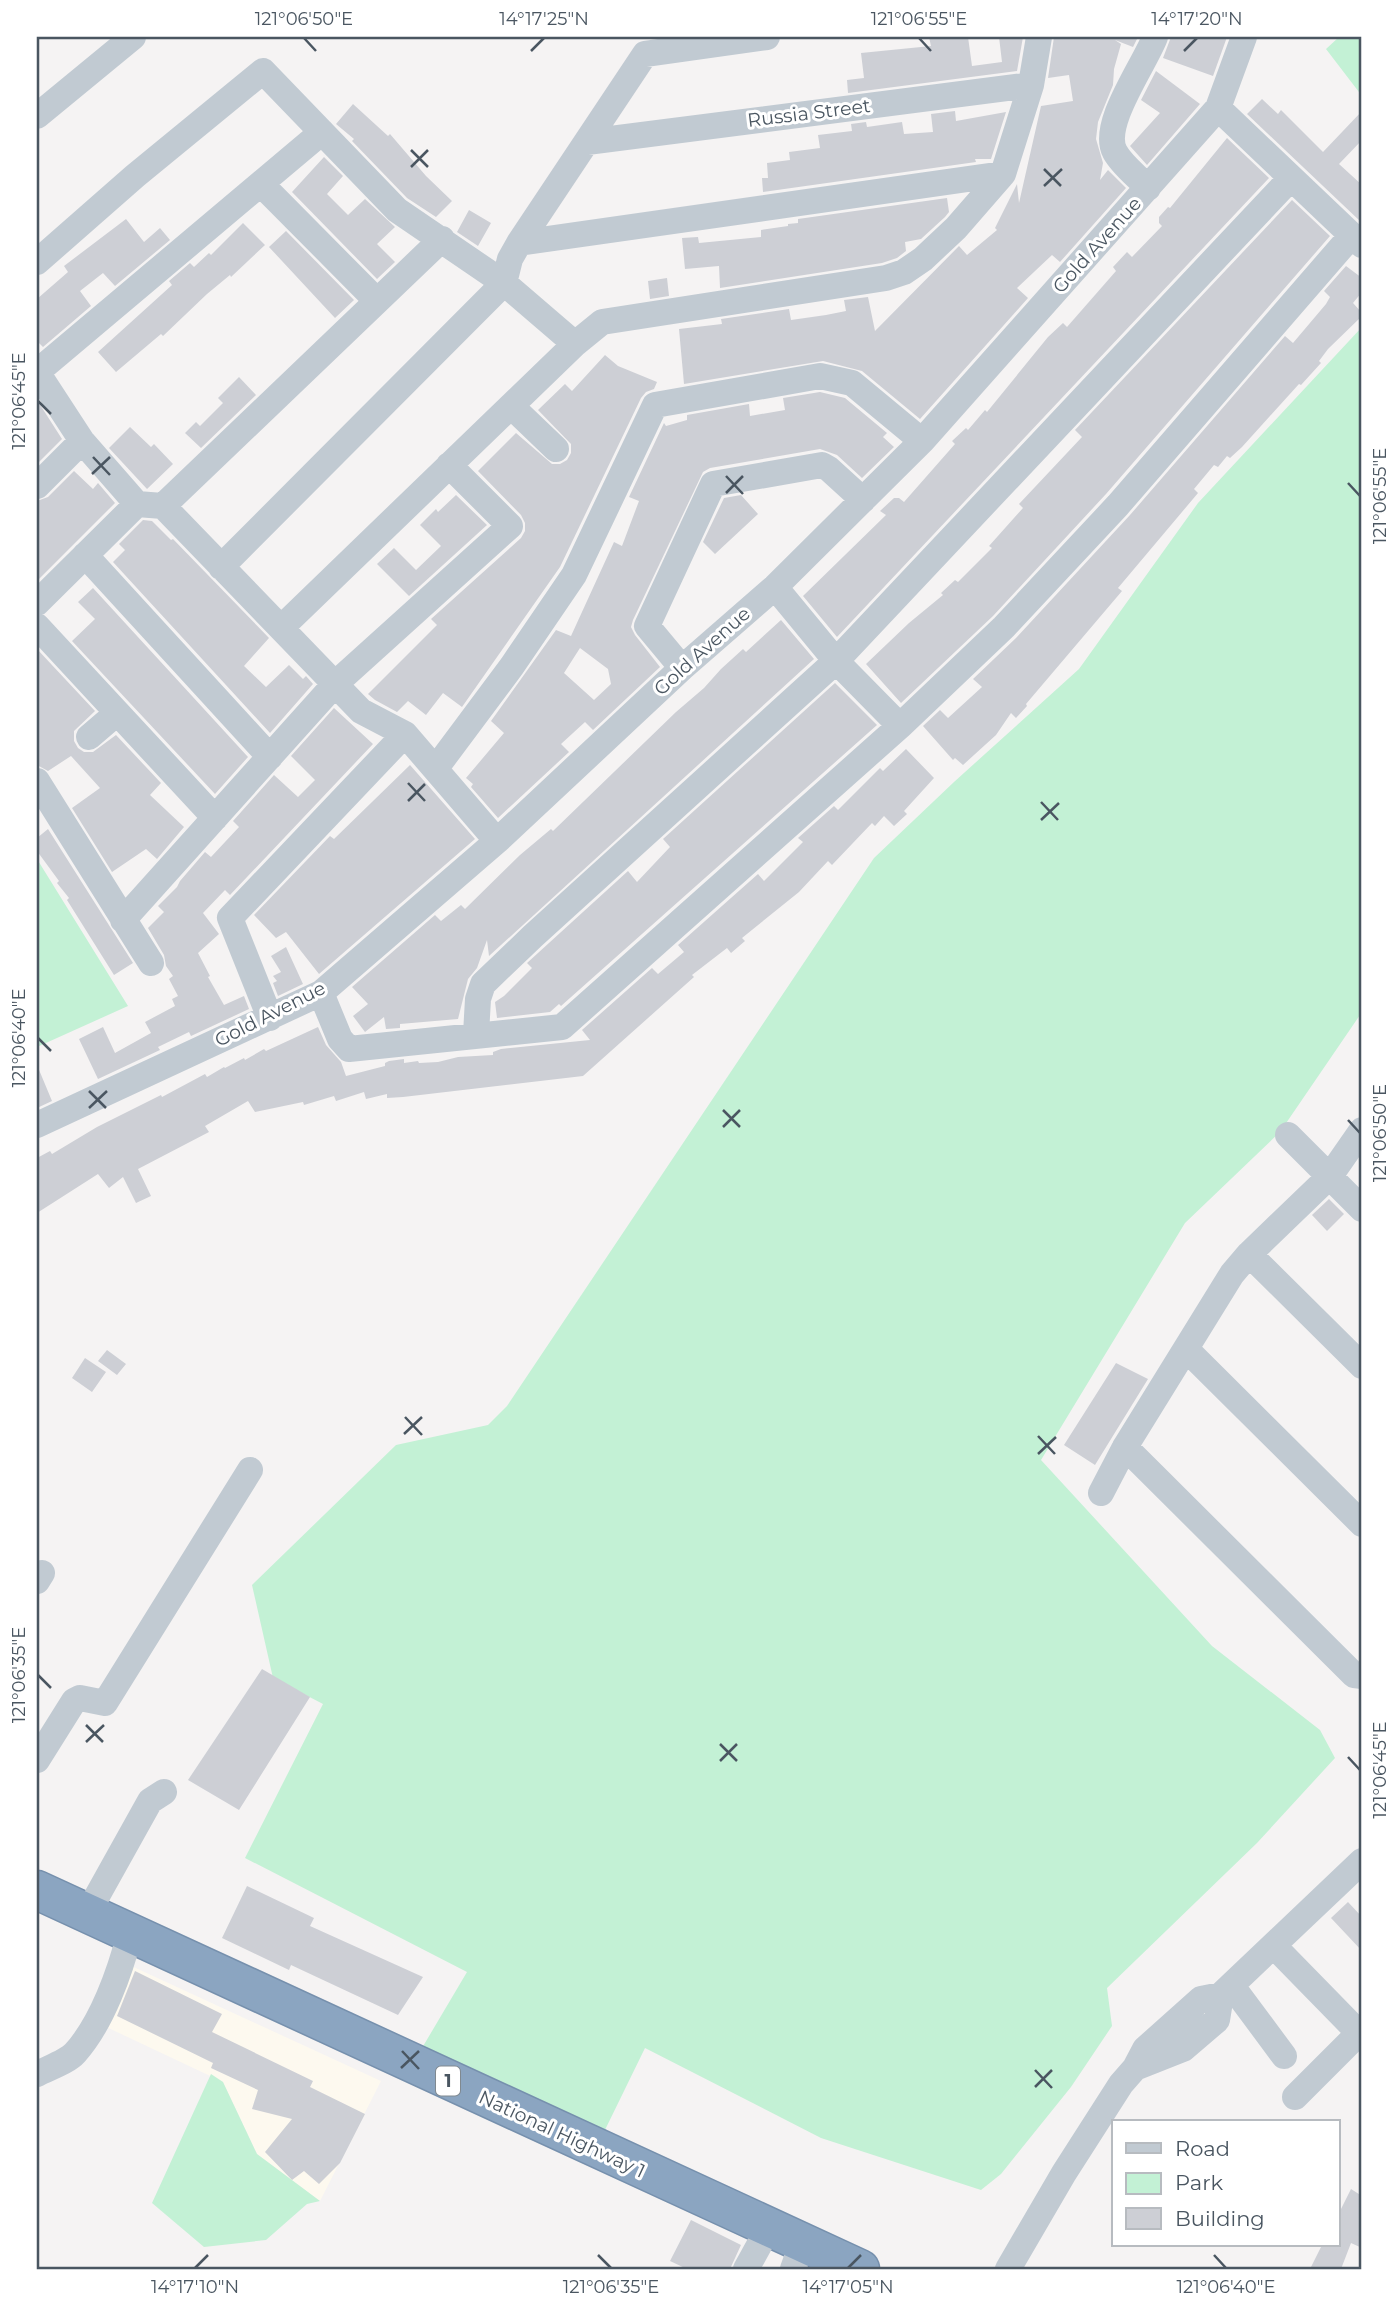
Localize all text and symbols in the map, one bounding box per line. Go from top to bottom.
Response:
text: 121°06'50"E [255,8,353,30]
text: 14°17'25"N [499,8,589,30]
text: 121°06'55"E [871,8,967,30]
text: 14°17'20"N [1151,8,1243,30]
street label: Russia Street [746,94,872,132]
street label: Gold Avenue [1048,192,1146,298]
text: 121°06'45"E [8,352,30,450]
text: 121°06'55"E [1369,448,1391,544]
street label: Gold Avenue [649,602,755,700]
street label: Gold Avenue [211,976,329,1052]
text: 121°06'40"E [8,988,30,1088]
text: 121°06'50"E [1369,1084,1391,1182]
text: 121°06'35"E [8,1627,30,1723]
text: 121°06'45"E [1369,1721,1391,1819]
road number: 1 [436,2066,460,2096]
street label: National Highway 1 [475,2085,649,2183]
legend [1112,2120,1340,2246]
text: Road [1175,2136,1230,2161]
text: Park [1175,2170,1223,2195]
text: Building [1175,2206,1265,2231]
text: 14°17'10"N [151,2276,239,2298]
text: 121°06'35"E [563,2276,659,2298]
text: 14°17'05"N [802,2276,894,2298]
text: 121°06'40"E [1176,2276,1276,2298]

